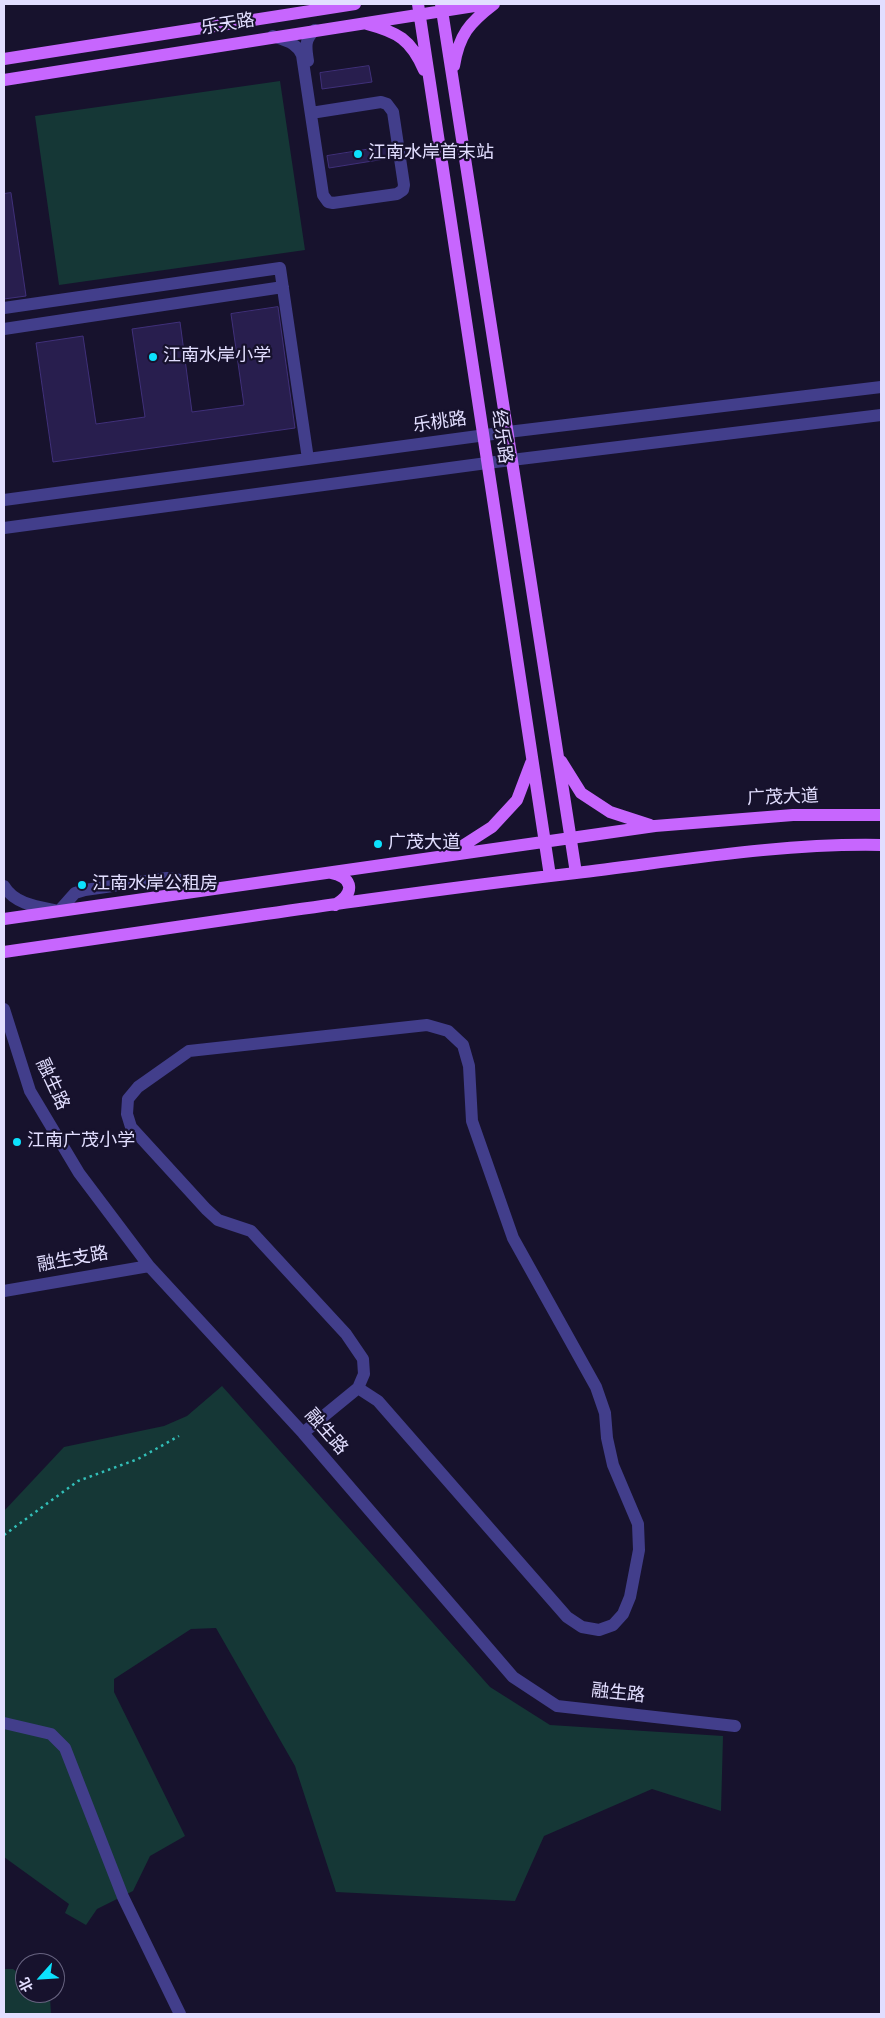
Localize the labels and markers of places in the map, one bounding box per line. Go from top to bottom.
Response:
place label: 江南水岸首末站 [368,143,494,165]
marker: 江南水岸首末站 [352,148,364,160]
place label: 江南水岸小学 [163,346,271,368]
marker: 江南水岸小学 [147,351,159,363]
place label: 广茂大道 [388,833,460,855]
marker: 广茂大道 [372,838,384,850]
place label: 江南水岸公租房 [92,874,218,896]
marker: 江南水岸公租房 [76,879,88,891]
place label: 江南广茂小学 [27,1131,135,1153]
marker: 江南广茂小学 [11,1136,23,1148]

